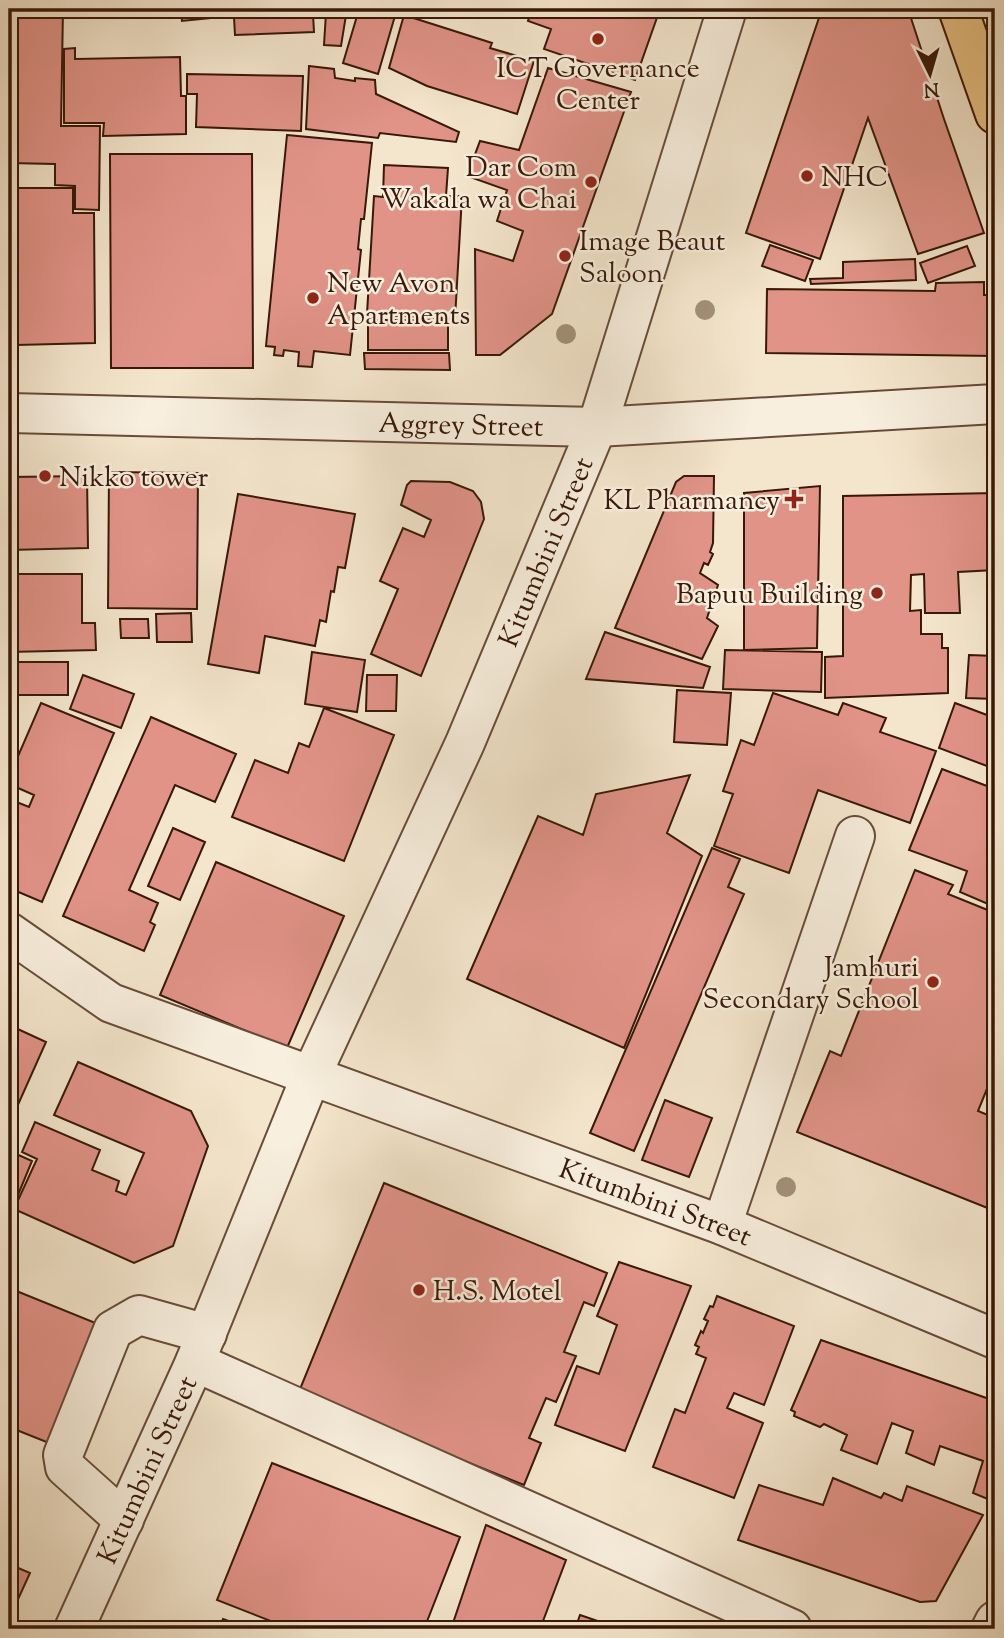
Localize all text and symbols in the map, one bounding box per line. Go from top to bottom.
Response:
marker: ICT Governance Center [590,31,606,47]
north arrow [895,38,965,108]
place label: ICT Governance Center [496,50,700,122]
text: N [923,74,940,103]
place label: Dar Com Wakala wa Chai [380,149,577,221]
place label: NHC [821,159,888,199]
marker: NHC [799,168,815,184]
marker: Dar Com Wakala wa Chai [583,174,599,190]
place label: Image Beaut Saloon [579,223,726,295]
marker: Image Beaut Saloon [557,248,573,264]
place label: New Avon Apartments [327,265,470,337]
marker: New Avon Apartments [305,290,321,306]
street label: Aggrey Street [378,405,544,449]
street label: Kitumbini Street [490,451,605,654]
place label: Nikko tower [59,459,209,499]
marker: Nikko tower [37,468,53,484]
place label: KL Pharmancy [604,482,780,522]
marker: KL Pharmancy [786,491,802,507]
place label: Bapuu Building [676,576,863,616]
marker: Bapuu Building [869,585,885,601]
place label: Jamhuri Secondary School [703,949,919,1021]
marker: Jamhuri Secondary School [925,974,941,990]
street label: Kitumbini Street [553,1150,758,1258]
place label: H.S. Motel [433,1273,562,1313]
marker: H.S. Motel [411,1282,427,1298]
street label: Kitumbini Street [89,1370,209,1571]

